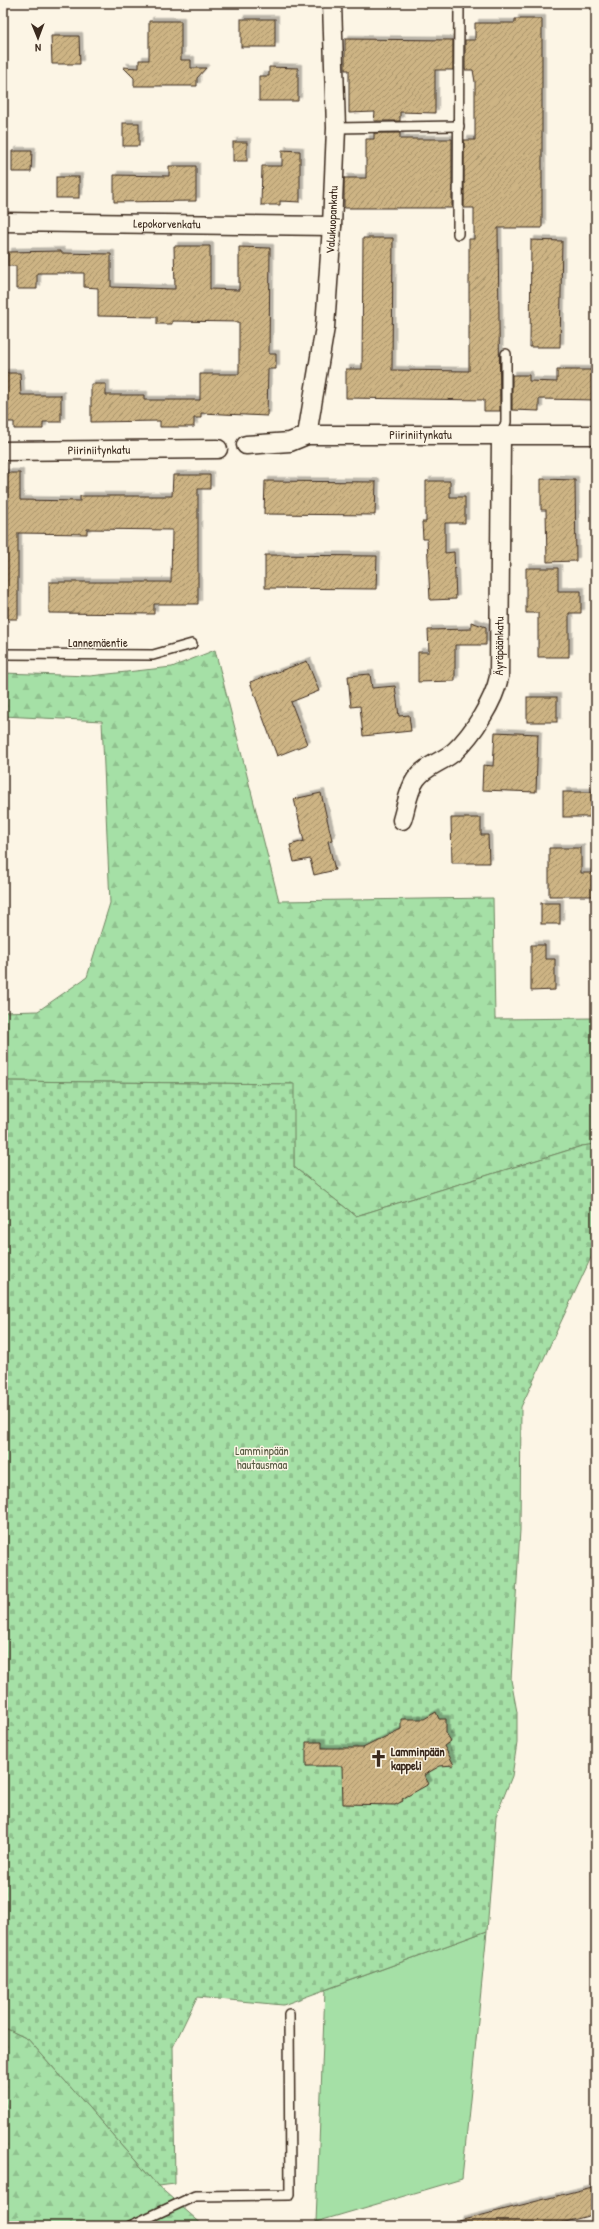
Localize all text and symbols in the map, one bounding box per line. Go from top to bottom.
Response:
north arrow [18,18,58,58]
text: N [35,41,41,55]
street label: Valukuopankatu [321,185,342,254]
street label: Lepokorvenkatu [133,215,201,232]
street label: Piiriniitynkatu [389,426,452,443]
street label: Piiriniitynkatu [68,441,131,458]
street label: Äyräpäänkatu [490,616,508,675]
street label: Lannemäentie [68,634,128,651]
park label: Lamminpään hautausmaa [235,1442,289,1473]
place label: Lamminpään kappeli [391,1743,445,1775]
church icon: Lamminpään kappeli [368,1749,388,1769]

